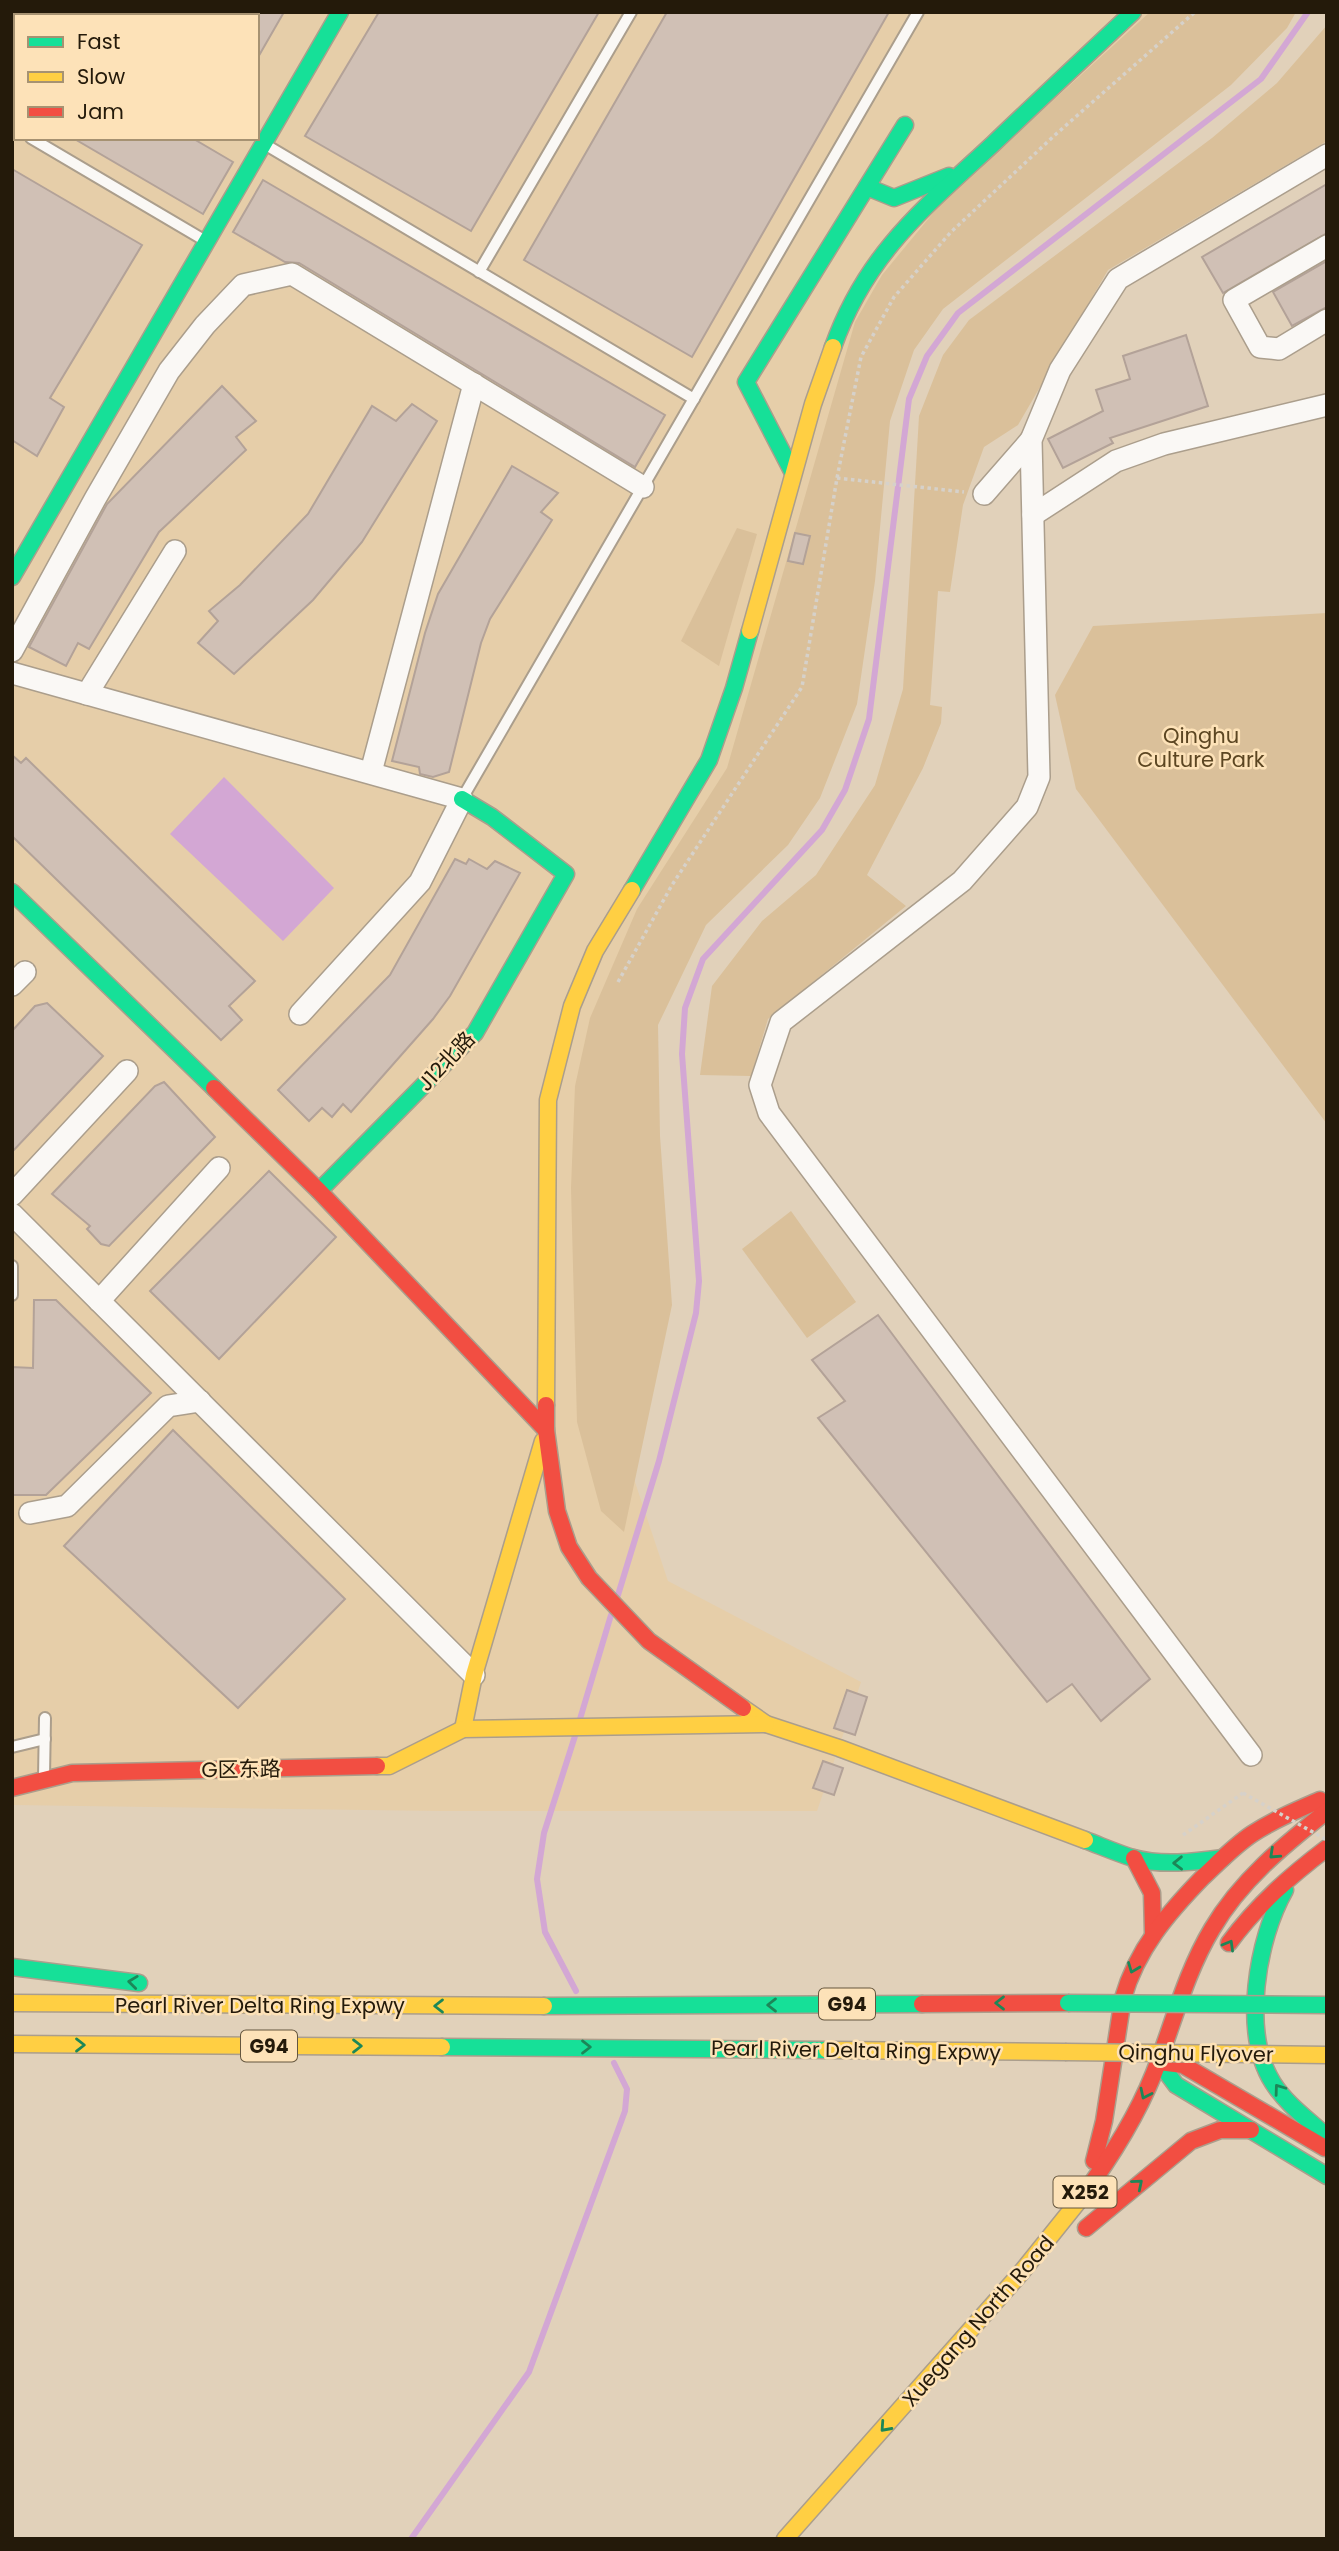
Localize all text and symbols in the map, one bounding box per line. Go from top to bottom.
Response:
legend [14,14,259,140]
text: Fast [77,27,120,56]
text: Slow [77,62,125,91]
text: Jam [77,97,124,126]
park label: Qinghu Culture Park [1137,721,1265,774]
street label: J12北路 [411,1025,481,1097]
street label: G区东路 [201,1754,281,1784]
one-way arrow [1269,1846,1282,1859]
one-way arrow [1172,1855,1183,1871]
one-way arrow [1221,1940,1234,1953]
one-way arrow [1128,1961,1142,1973]
one-way arrow [127,1975,139,1990]
road number: G94 [819,1988,875,2020]
street label: Pearl River Delta Ring Expwy [115,1991,405,2020]
one-way arrow [994,1995,1004,2011]
one-way arrow [766,1997,777,2013]
one-way arrow [433,1998,444,2014]
road number: G94 [241,2030,297,2062]
street label: Pearl River Delta Ring Expwy [711,2033,1001,2067]
one-way arrow [76,2037,86,2053]
street label: Qinghu Flyover [1118,2037,1274,2069]
one-way arrow [352,2038,363,2054]
one-way arrow [582,2039,592,2055]
one-way arrow [1274,2084,1287,2097]
one-way arrow [1139,2087,1153,2099]
road number: X252 [1054,2176,1116,2208]
one-way arrow [1131,2180,1143,2193]
street label: Xuegang North Road [895,2229,1061,2413]
one-way arrow [881,2419,893,2432]

